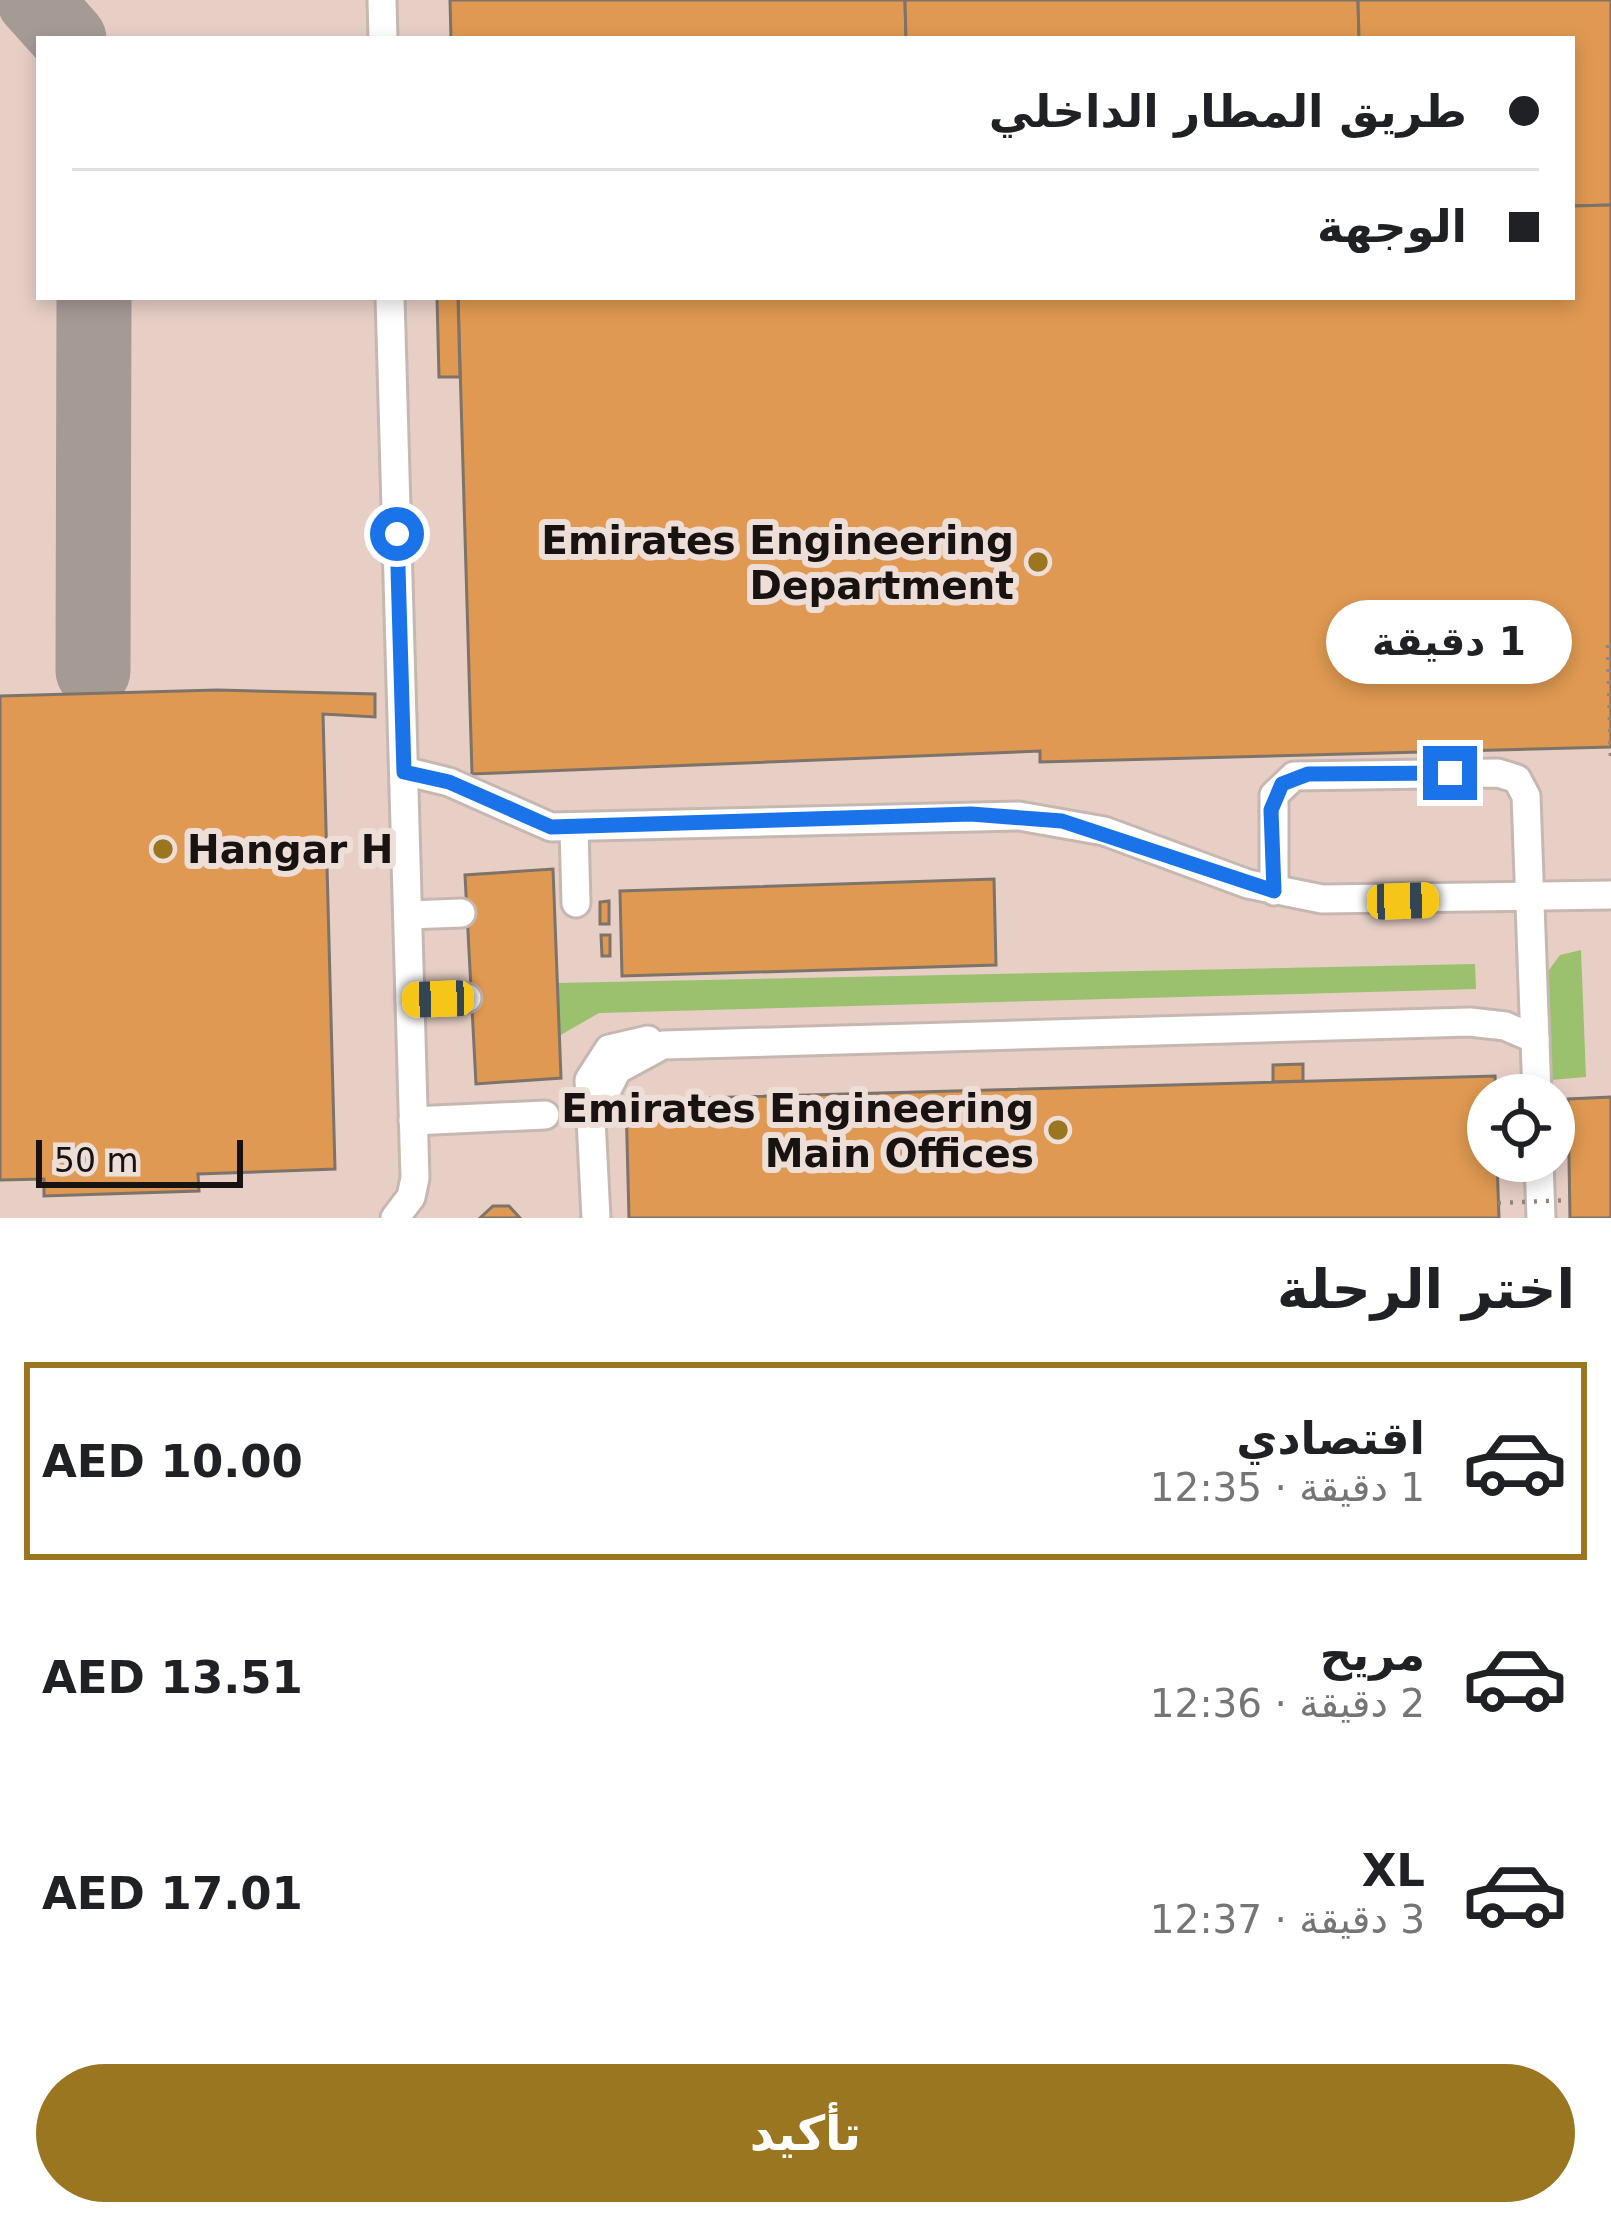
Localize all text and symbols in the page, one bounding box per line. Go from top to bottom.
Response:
text: طريق المطار الداخلي [989,85,1467,138]
text: الوجهة [1317,200,1467,253]
route start [370,507,424,561]
place label: Emirates Engineering Department [541,518,1014,608]
marker: Emirates Engineering Department [1025,549,1051,575]
callout: 1 دقيقة [1327,599,1573,683]
text: 1 دقيقة [1372,619,1526,664]
route end [1423,746,1477,800]
place label: Hangar H [187,827,393,872]
marker: Hangar H [150,836,176,862]
car [1366,882,1440,920]
car [401,980,475,1018]
map controls [1467,1074,1575,1182]
button: locate [1467,1074,1575,1182]
place label: Emirates Engineering Main Offices [561,1086,1034,1176]
marker: Emirates Engineering Main Offices [1045,1117,1071,1143]
scale bar [36,1134,243,1187]
text: 50 m [54,1141,139,1180]
text: اختر الرحلة [1277,1258,1575,1321]
icon: car [1461,1407,1569,1515]
text: اقتصادي [1236,1412,1425,1465]
text: AED 10.00 [42,1435,303,1488]
text: 1 دقيقة · 12:35 [1150,1465,1425,1510]
icon: car [1461,1623,1569,1731]
text: مريح [1320,1628,1425,1681]
text: AED 13.51 [42,1651,303,1704]
text: 2 دقيقة · 12:36 [1150,1681,1425,1726]
icon: car [1461,1839,1569,1947]
text: XL [1362,1844,1425,1897]
text: AED 17.01 [42,1867,303,1920]
text: 3 دقيقة · 12:37 [1150,1897,1425,1942]
button: تأكيد [36,2064,1575,2202]

